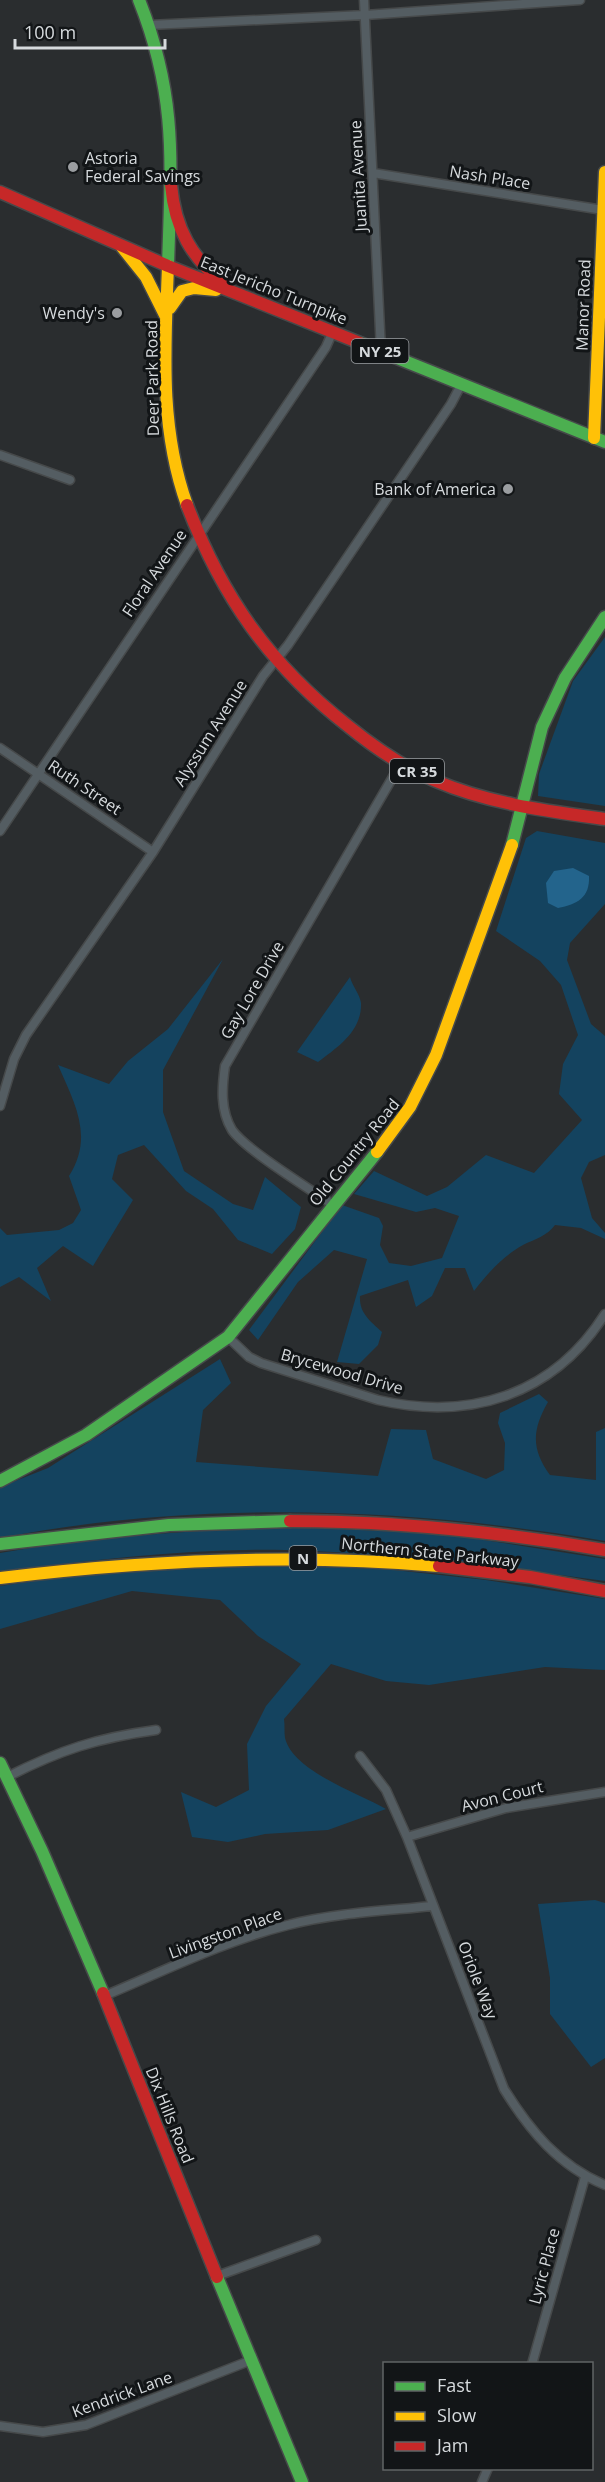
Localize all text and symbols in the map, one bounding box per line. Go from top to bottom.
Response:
scale bar [15,12,165,50]
text: 100 m [24,20,76,44]
street label: Juanita Avenue [344,120,372,234]
place label: Astoria Federal Savings [85,147,200,187]
marker: Astoria Federal Savings [66,160,80,174]
street label: Nash Place [448,160,532,194]
street label: East Jericho Turnpike [197,250,351,330]
street label: Manor Road [570,259,596,351]
place label: Wendy's [42,302,105,324]
marker: Wendy's [110,306,124,320]
street label: Deer Park Road [140,320,164,436]
road number: NY 25 [352,339,409,363]
place label: Bank of America [374,478,496,500]
marker: Bank of America [501,482,515,496]
street label: Floral Avenue [117,525,191,621]
street label: Alyssum Avenue [168,675,252,791]
street label: Ruth Street [44,754,126,820]
road number: CR 35 [390,759,444,783]
street label: Gay Lore Drive [215,937,289,1043]
street label: Old Country Road [304,1094,404,1210]
street label: Brycewood Drive [278,1343,406,1399]
street label: Northern State Parkway [340,1532,521,1572]
road number: N [290,1546,316,1570]
street label: Avon Court [459,1775,545,1817]
street label: Livingston Place [165,1902,285,1964]
street label: Oriole Way [453,1938,503,2023]
street label: Dix Hills Road [141,2064,199,2166]
street label: Lyric Place [523,2225,565,2307]
legend [383,2362,593,2470]
street label: Kendrick Lane [69,2366,175,2422]
text: Fast [437,2373,471,2397]
text: Slow [437,2403,476,2427]
text: Jam [435,2433,469,2457]

